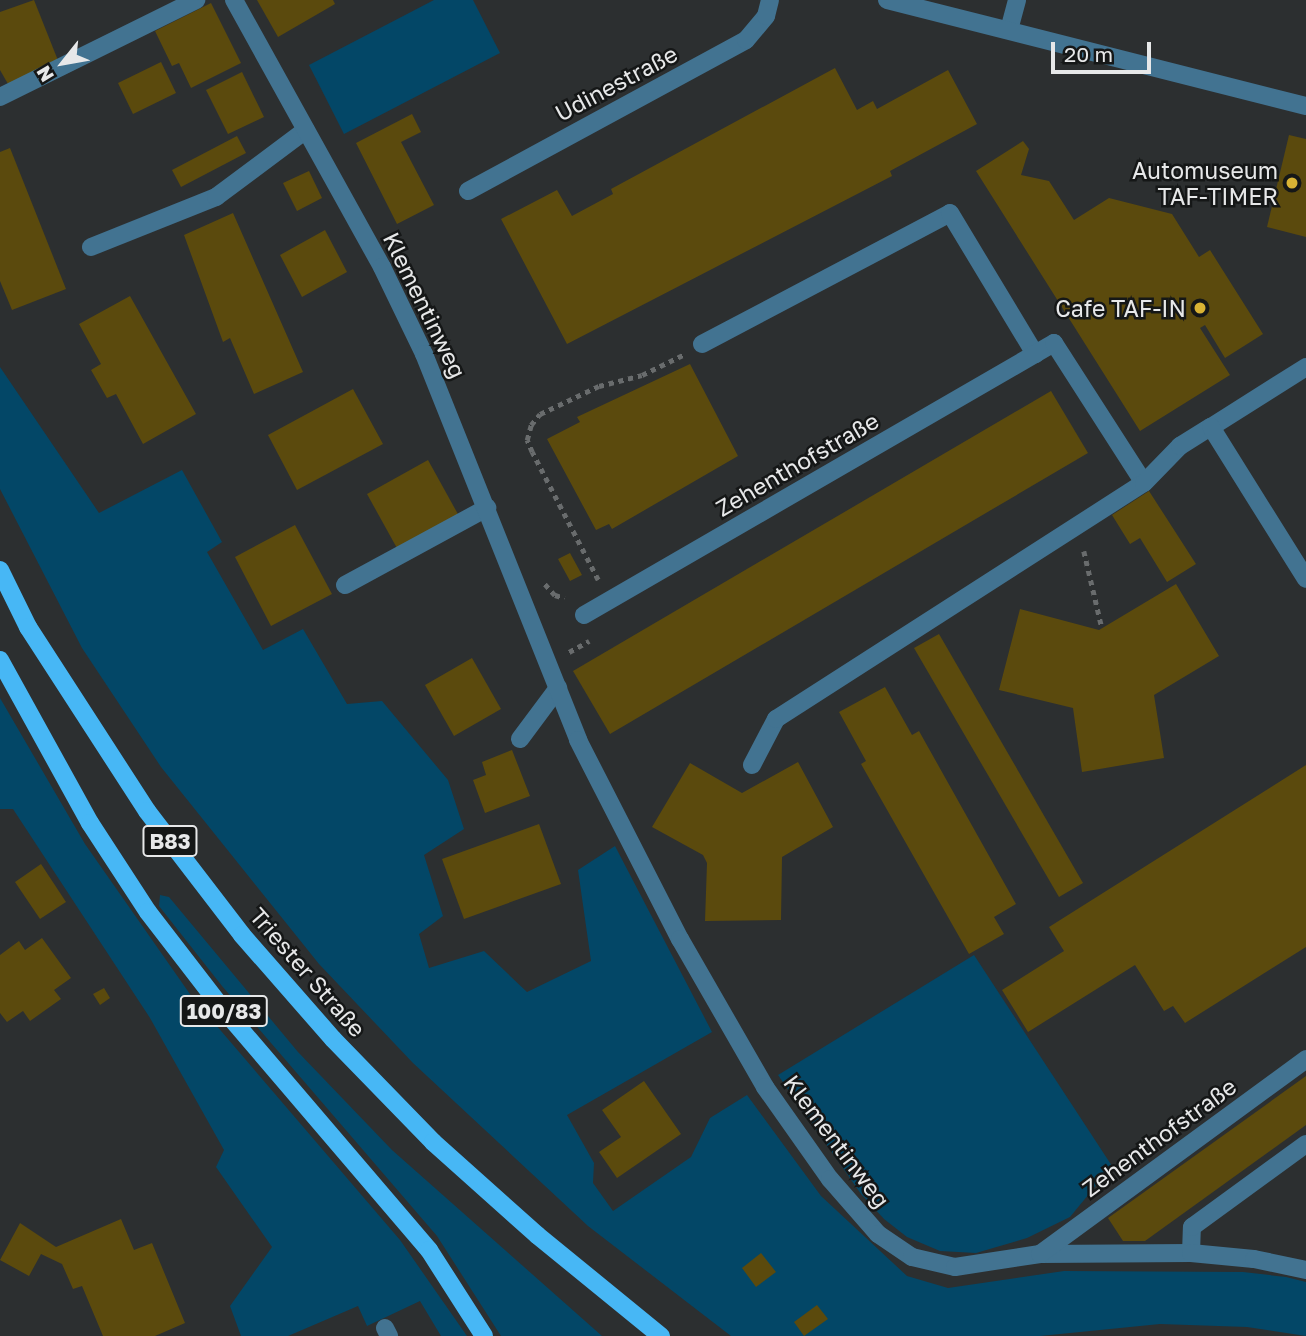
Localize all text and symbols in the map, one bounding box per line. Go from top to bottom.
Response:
north arrow [28,28,98,98]
scale bar [1054,28,1154,72]
street label: Udinestraße [550,39,682,127]
text: 20 m [1064,41,1113,67]
text: N [31,62,58,86]
place label: Automuseum TAF-TIMER [1132,156,1278,210]
marker: Automuseum TAF-TIMER [1284,175,1300,191]
street label: Klementinweg [378,228,472,382]
place label: Cafe TAF-IN [1055,294,1186,322]
marker: Cafe TAF-IN [1192,300,1208,316]
street label: Zehenthofstraße [711,406,883,522]
road number: B83 [142,824,198,858]
street label: Triester Straße [244,902,372,1042]
road number: 100/83 [178,993,270,1028]
street label: Klementinweg [778,1069,896,1213]
street label: Zehenthofstraße [1077,1072,1241,1202]

